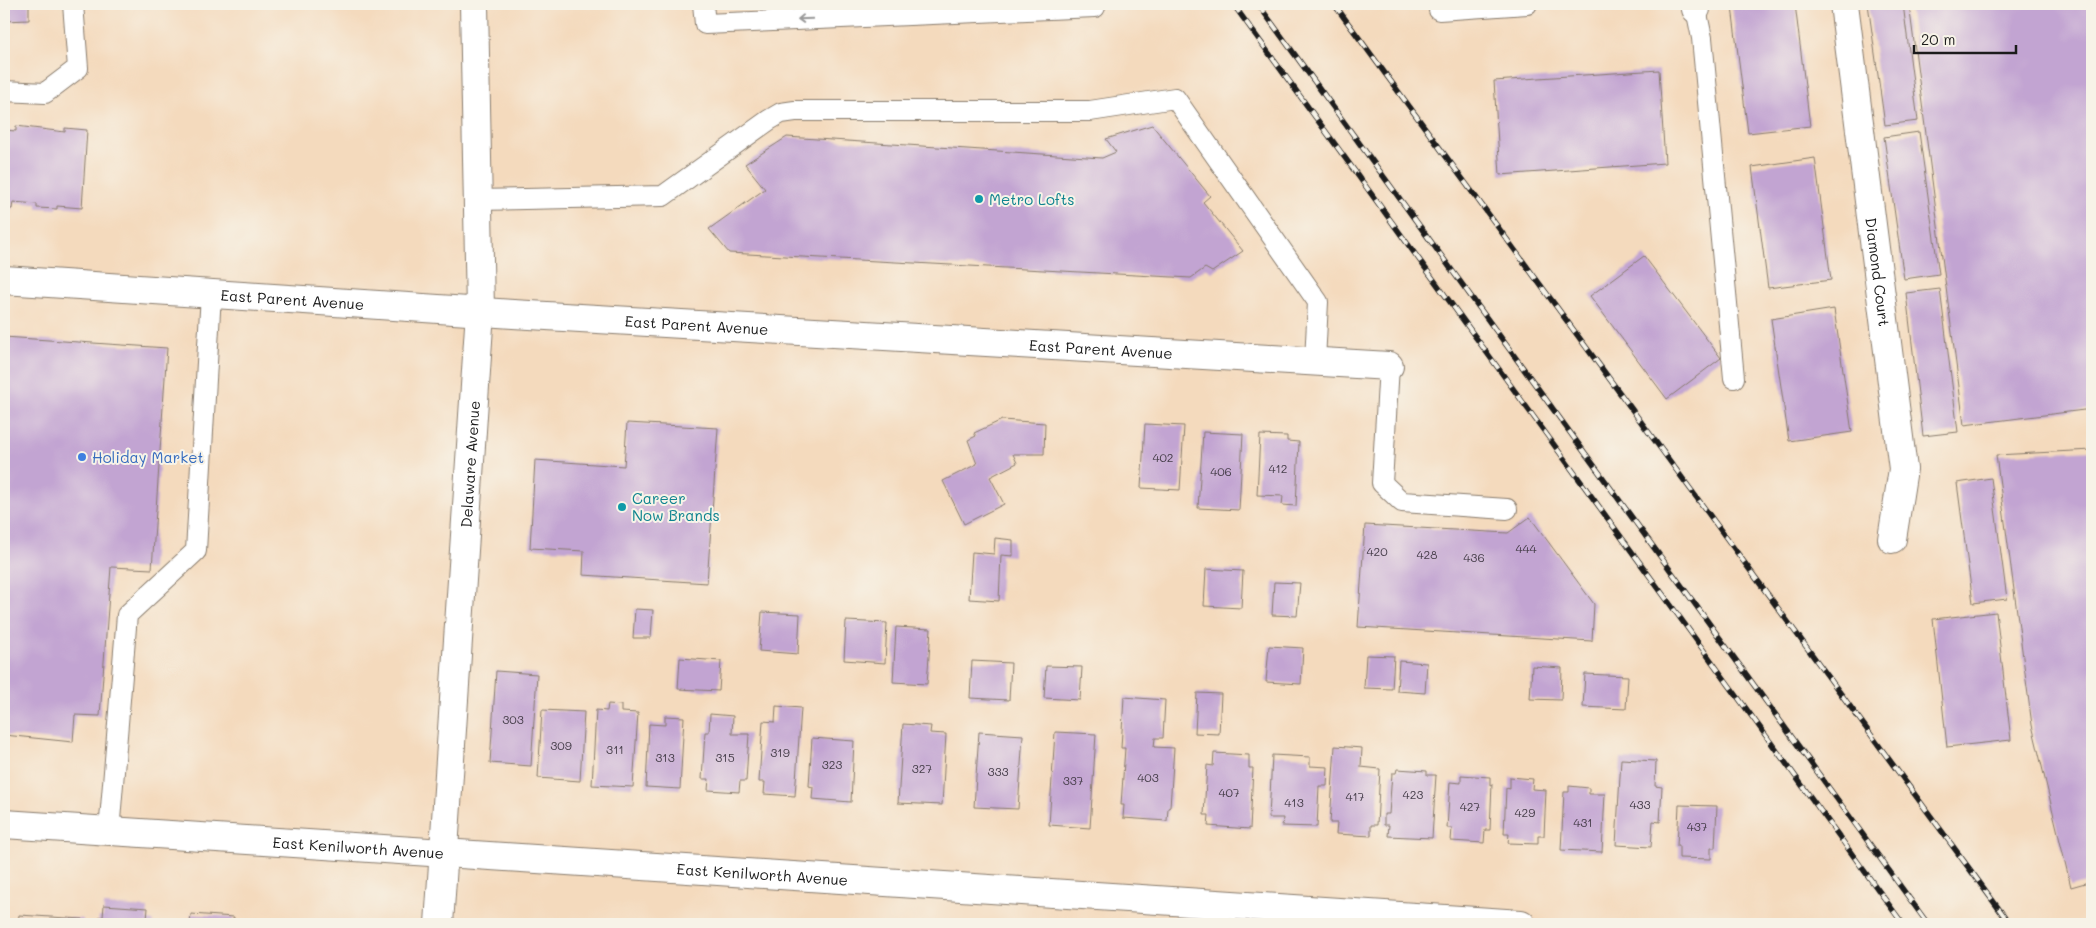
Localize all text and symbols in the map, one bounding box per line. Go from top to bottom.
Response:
one-way arrow [797,15,813,24]
scale bar [1914,22,2016,54]
text: 20 m [1921,29,1955,49]
place label: Metro Lofts [989,189,1075,209]
marker: Metro Lofts [973,193,985,205]
street label: Diamond Court [1861,216,1895,328]
street label: East Parent Avenue [220,284,365,314]
street label: East Parent Avenue [624,311,769,339]
street label: East Parent Avenue [1028,335,1173,363]
street label: Delaware Avenue [456,400,484,528]
place label: Holiday Market [92,447,204,467]
house number: 402 [1152,449,1174,465]
marker: Holiday Market [76,451,88,463]
house number: 412 [1268,460,1288,476]
house number: 406 [1210,463,1232,479]
place label: Career Now Brands [632,488,720,525]
marker: Career Now Brands [616,501,628,513]
house number: 444 [1515,540,1537,556]
house number: 420 [1366,543,1388,559]
house number: 428 [1417,546,1438,562]
house number: 436 [1463,549,1485,565]
house number: 303 [502,711,524,727]
house number: 309 [550,737,572,753]
house number: 311 [606,741,624,757]
house number: 319 [770,744,790,760]
house number: 313 [655,749,675,765]
house number: 315 [715,749,735,765]
house number: 323 [822,756,842,772]
house number: 327 [912,760,933,776]
house number: 333 [987,763,1009,779]
house number: 403 [1137,769,1159,785]
house number: 337 [1063,772,1084,788]
house number: 407 [1218,784,1240,800]
house number: 423 [1403,786,1423,802]
house number: 417 [1345,788,1365,804]
house number: 413 [1284,794,1304,810]
house number: 433 [1629,796,1651,812]
house number: 427 [1460,798,1481,814]
house number: 429 [1515,804,1535,820]
house number: 431 [1573,814,1593,830]
house number: 437 [1687,818,1708,834]
street label: East Kenilworth Avenue [272,832,445,863]
street label: East Kenilworth Avenue [676,858,849,890]

